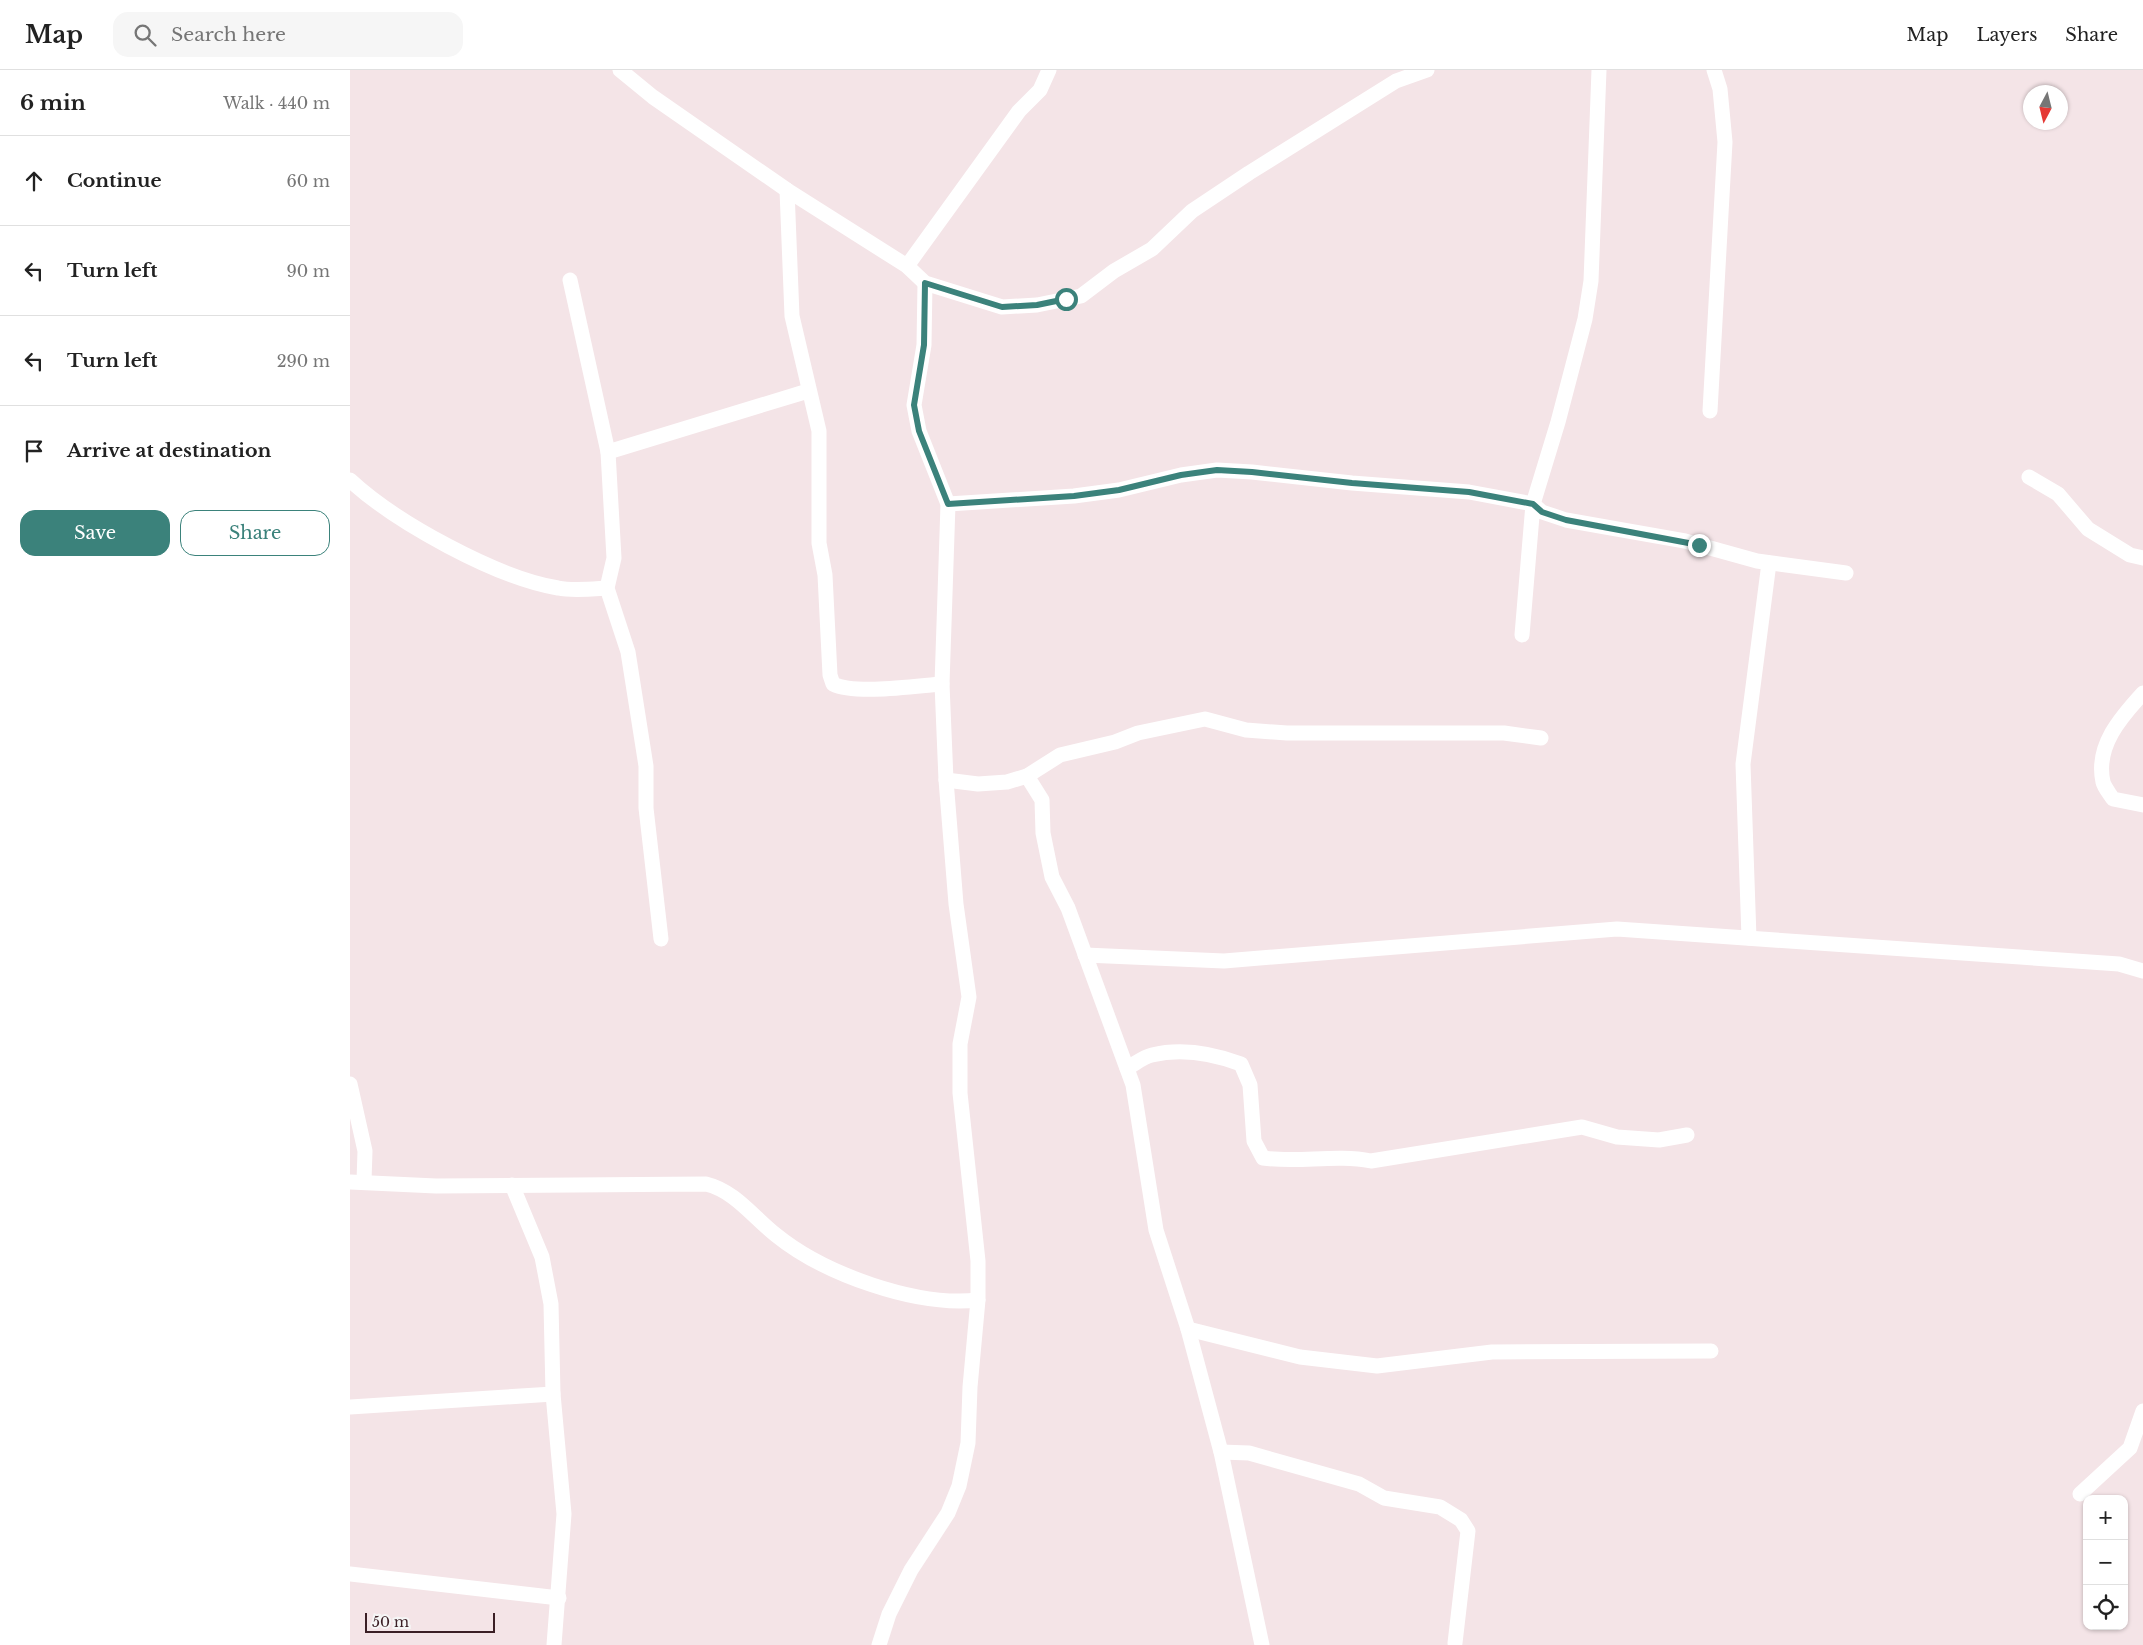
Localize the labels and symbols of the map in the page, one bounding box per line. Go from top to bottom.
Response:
north arrow [2023,85,2068,130]
route start [1055,288,1078,311]
route end [1688,534,1711,557]
scale bar [365,1610,495,1633]

